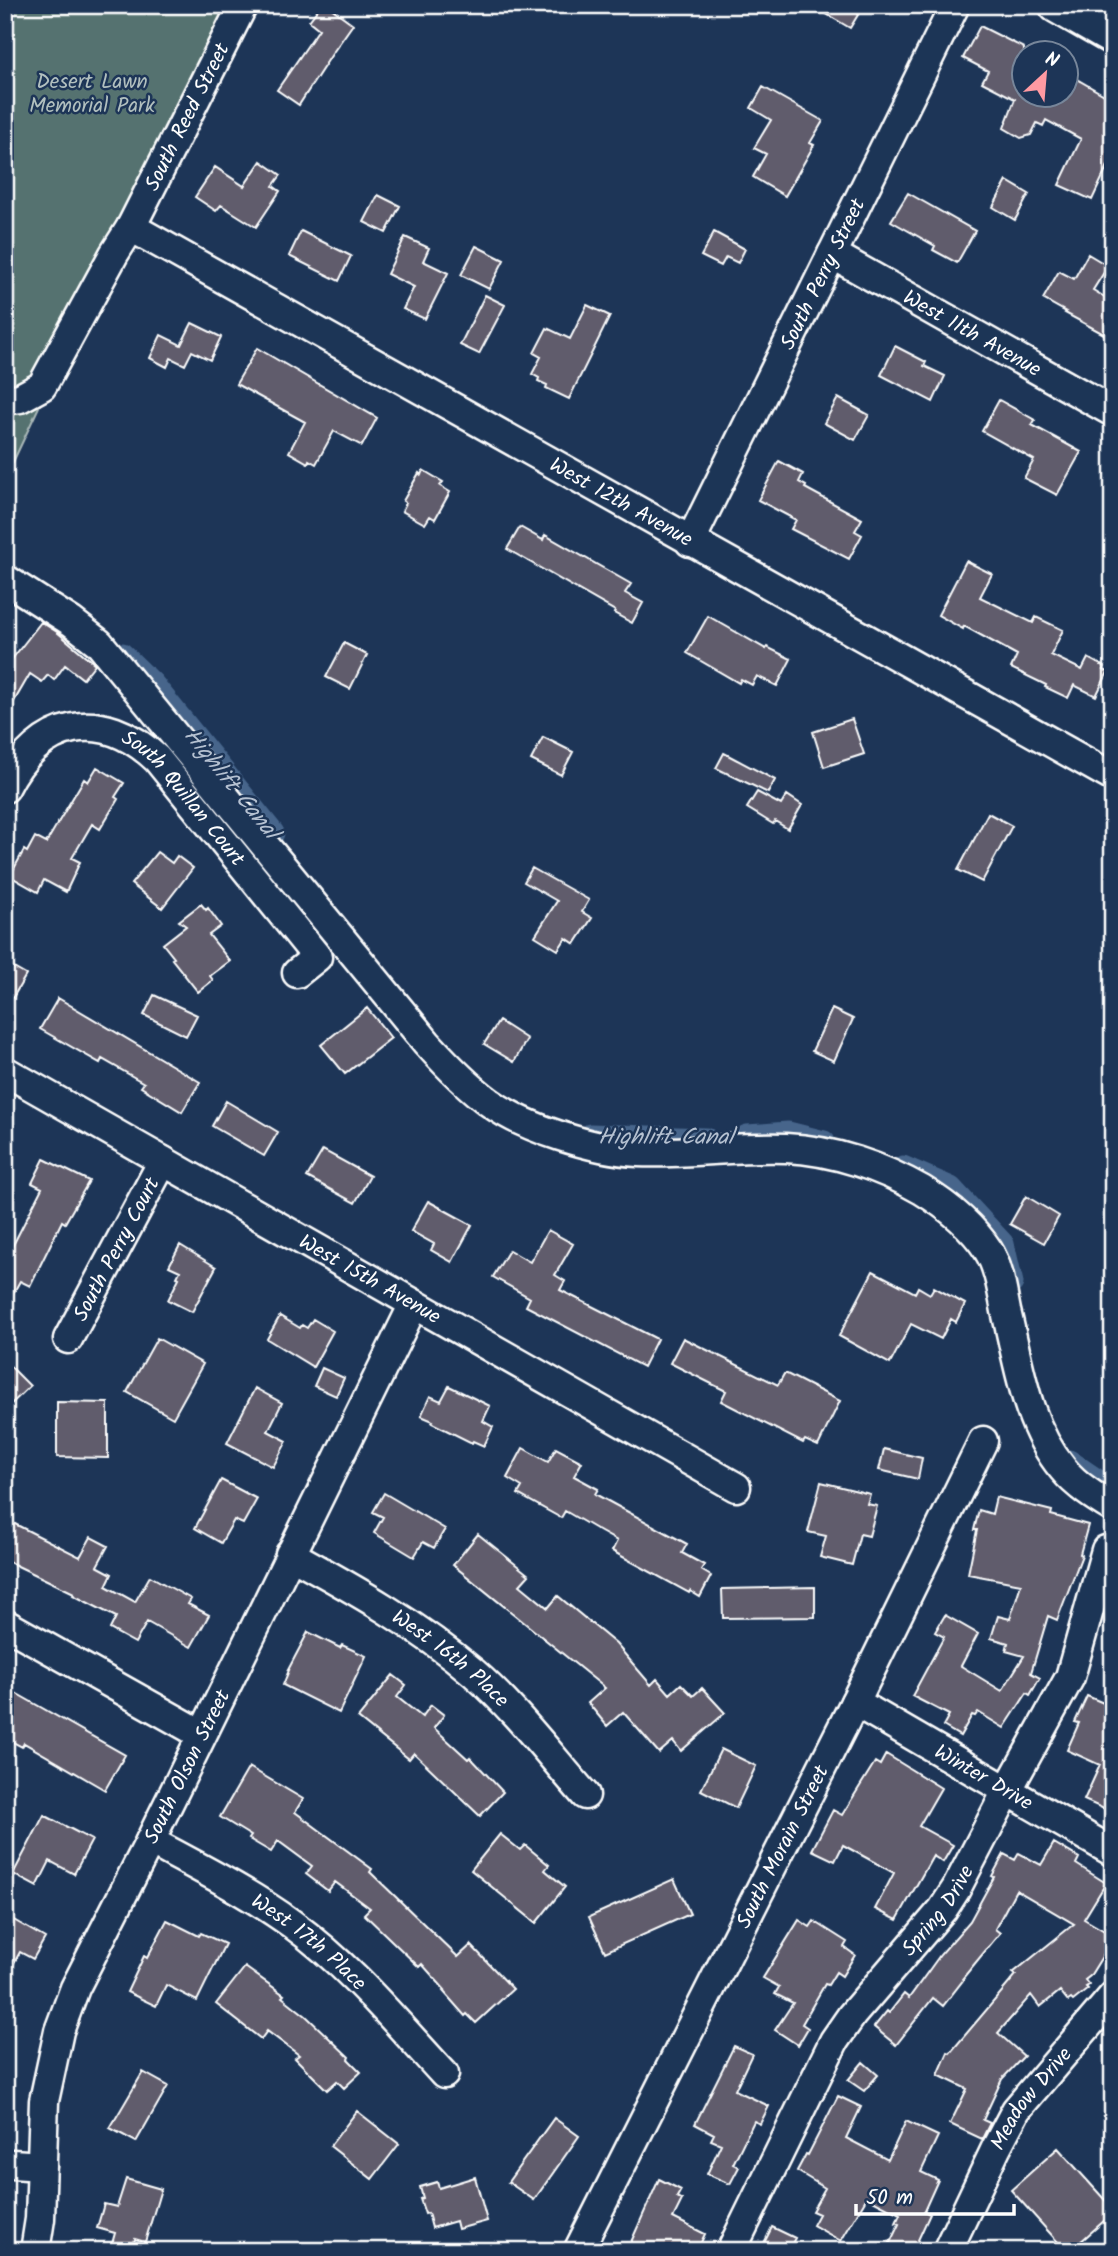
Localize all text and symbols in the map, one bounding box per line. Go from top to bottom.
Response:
street label: South Reed Street [137,37,240,197]
north arrow [1010,38,1080,108]
text: N [1040,44,1064,77]
park label: Desert Lawn Memorial Park [29,66,155,123]
street label: South Perry Street [772,193,875,356]
street label: West 11th Avenue [896,282,1047,387]
street label: West 12th Avenue [543,449,699,557]
water label: Highlift Canal [174,720,290,852]
street label: South Quillan Court [115,722,253,875]
water label: Highlift Canal [598,1120,738,1156]
street label: South Perry Court [65,1171,170,1328]
street label: West 15th Avenue [292,1226,447,1334]
street label: West 16th Place [384,1602,517,1716]
street label: South Olson Street [136,1684,240,1850]
street label: Winter Drive [927,1736,1039,1820]
street label: South Morain Street [728,1759,839,1935]
street label: Spring Drive [894,1859,984,1964]
street label: West 17th Place [244,1886,374,2000]
street label: Meadow Drive [983,2040,1081,2157]
scale bar [856,2172,1013,2216]
text: 50 m [866,2182,913,2215]

